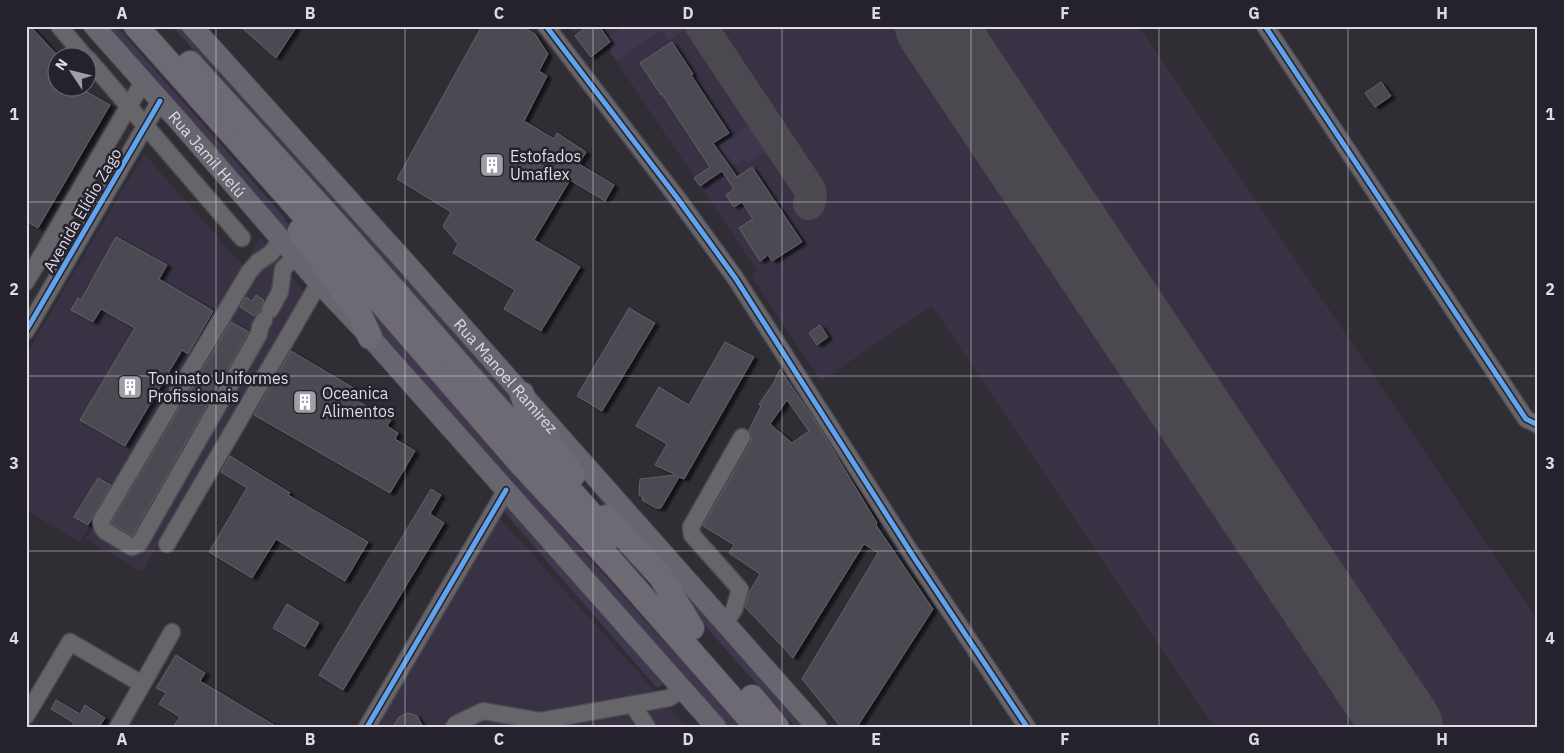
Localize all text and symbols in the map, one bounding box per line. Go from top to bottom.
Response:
text: A [117,3,128,23]
text: B [305,3,316,23]
text: C [494,3,504,23]
text: D [682,3,694,23]
text: E [871,3,881,23]
text: F [1060,3,1070,23]
text: G [1248,3,1260,23]
text: H [1436,3,1448,23]
north arrow [48,48,98,98]
text: N [51,55,72,74]
text: 1 [9,104,19,124]
text: 1 [1545,104,1555,124]
street label: Rua Jamil Helú [164,107,250,201]
street label: Avenida Elídio Zago [38,144,126,276]
place label: Estofados Umaflex [510,146,581,184]
building icon: Estofados Umaflex [479,152,505,178]
text: 2 [9,279,19,299]
text: 2 [1545,279,1555,299]
street label: Rua Manoel Ramirez [450,314,562,437]
place label: Toninato Uniformes Profissionais [148,368,289,406]
building icon: Toninato Uniformes Profissionais [117,374,143,400]
place label: Oceanica Alimentos [322,383,395,421]
building icon: Oceanica Alimentos [292,389,318,415]
text: 3 [9,453,19,473]
text: 3 [1545,453,1555,473]
text: 4 [9,628,19,648]
text: 4 [1545,628,1555,648]
text: A [117,729,128,749]
text: B [305,729,316,749]
text: C [494,729,504,749]
text: D [682,729,694,749]
text: E [871,729,881,749]
text: F [1060,729,1070,749]
text: G [1248,729,1260,749]
text: H [1436,729,1448,749]

